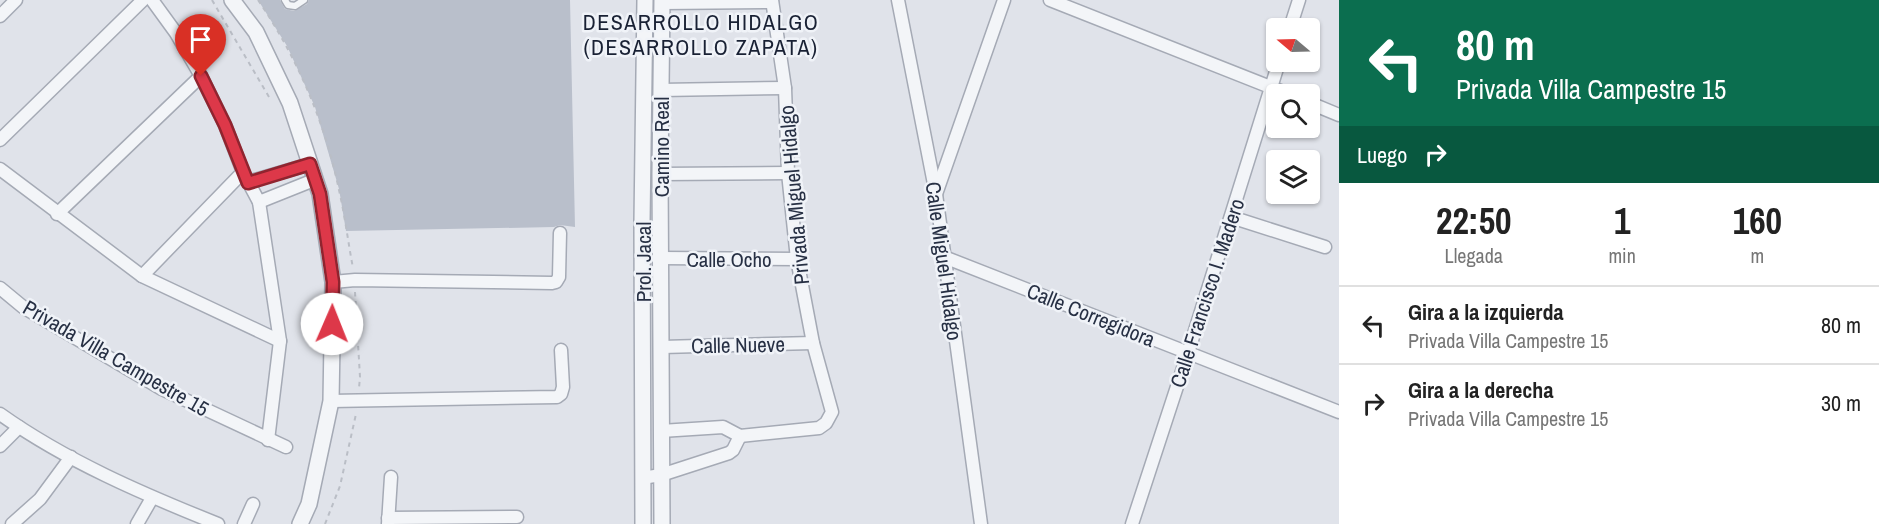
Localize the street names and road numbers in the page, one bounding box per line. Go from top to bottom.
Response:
street label: Camino Real [647,97,676,197]
street label: Privada Miguel Hidalgo [772,104,816,286]
street label: Calle Miguel Hidalgo [919,180,969,342]
street label: Calle Francisco I. Madero [1163,195,1251,391]
street label: Prol. Jacal [629,222,658,302]
street label: Calle Ocho [686,245,772,274]
street label: Calle Corregidora [1023,276,1160,354]
street label: Privada Villa Campestre 15 [18,293,214,423]
street label: Calle Nueve [691,330,785,360]

